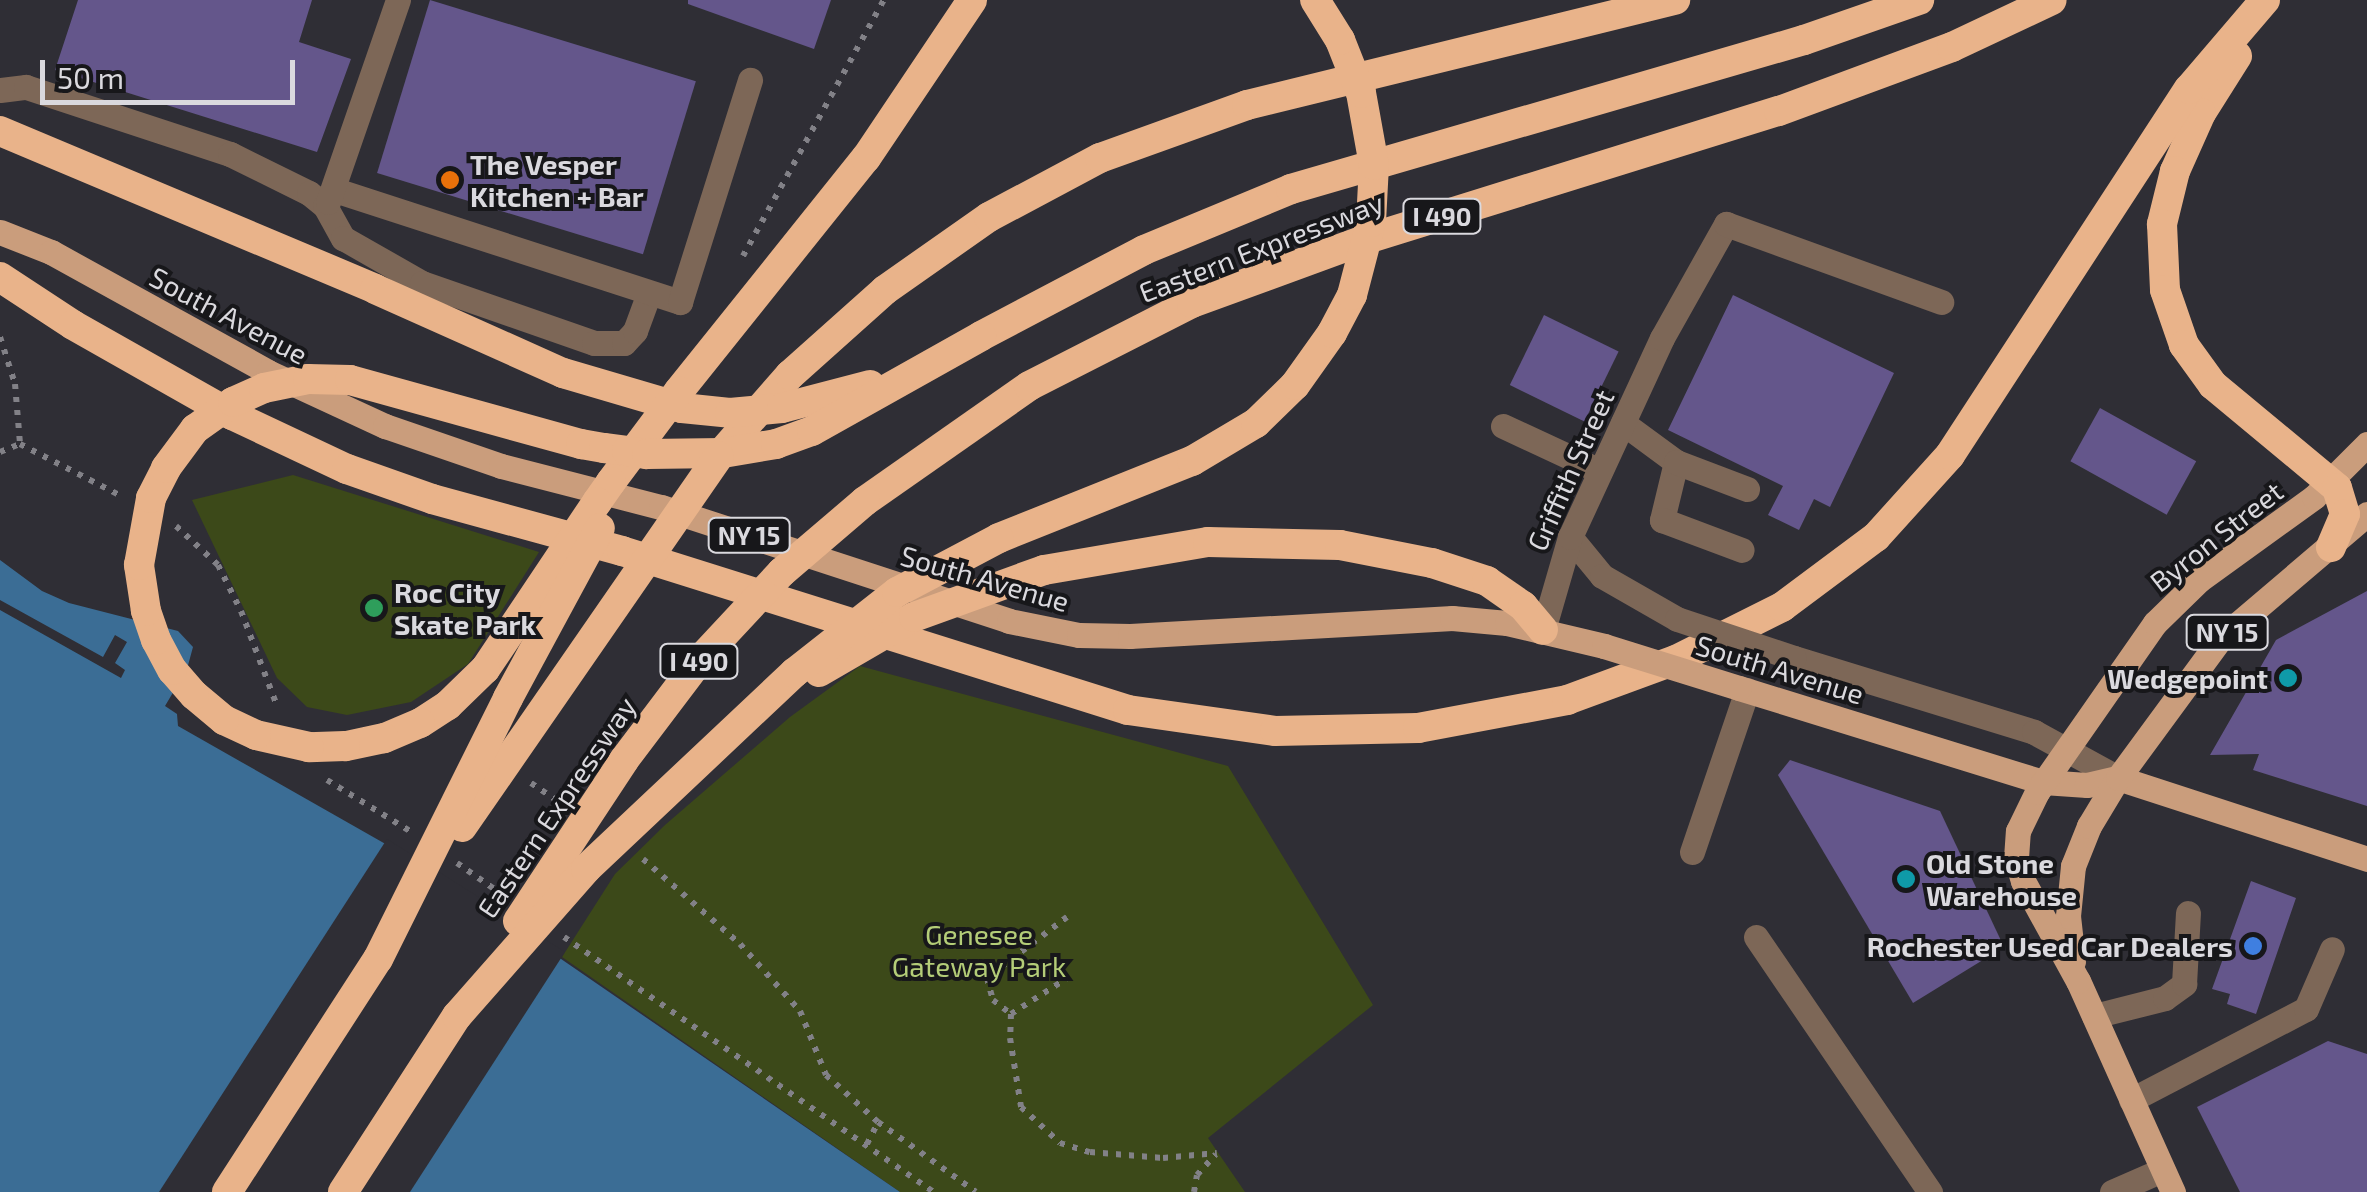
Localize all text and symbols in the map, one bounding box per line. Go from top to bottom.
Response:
scale bar [45,40,300,102]
text: 50 m [57,59,124,95]
place label: The Vesper Kitchen + Bar [470,147,644,213]
marker: The Vesper Kitchen + Bar [439,169,461,191]
street label: Eastern Expressway [1134,185,1388,309]
road number: I 490 [1402,196,1482,236]
street label: South Avenue [144,259,314,371]
street label: Griffith Street [1520,384,1620,556]
street label: Byron Street [2143,474,2289,598]
road number: NY 15 [706,515,792,555]
street label: South Avenue [896,538,1074,618]
place label: Roc City Skate Park [394,575,536,641]
marker: Roc City Skate Park [363,597,385,619]
road number: NY 15 [2184,612,2270,652]
street label: South Avenue [1692,627,1868,711]
road number: I 490 [659,641,739,681]
place label: Wedgepoint [2107,661,2268,695]
marker: Wedgepoint [2277,667,2299,689]
street label: Eastern Expressway [470,690,642,924]
place label: Old Stone Warehouse [1926,846,2077,912]
marker: Old Stone Warehouse [1895,868,1917,890]
park label: Genesee Gateway Park [891,917,1067,983]
place label: Rochester Used Car Dealers [1866,929,2233,963]
marker: Rochester Used Car Dealers [2242,935,2264,957]

